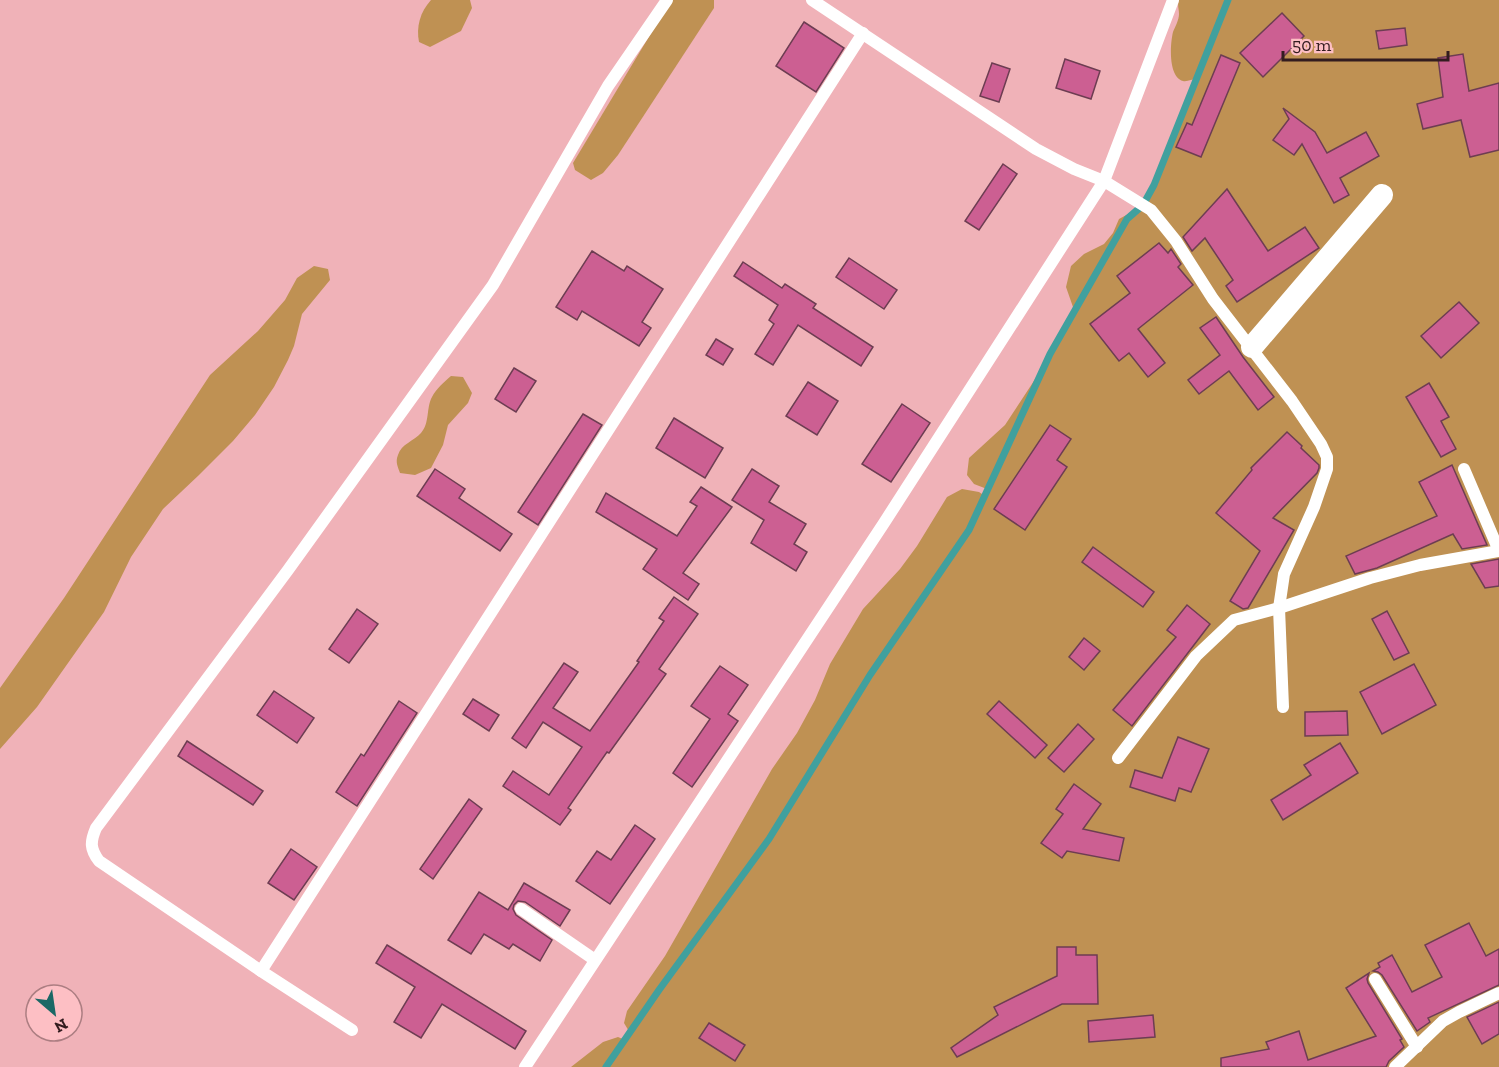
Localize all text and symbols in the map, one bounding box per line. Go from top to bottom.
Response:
scale bar [1283,24,1448,62]
text: 50 m [1292,34,1332,56]
north arrow [24,983,84,1043]
text: N [51,1014,71,1037]

